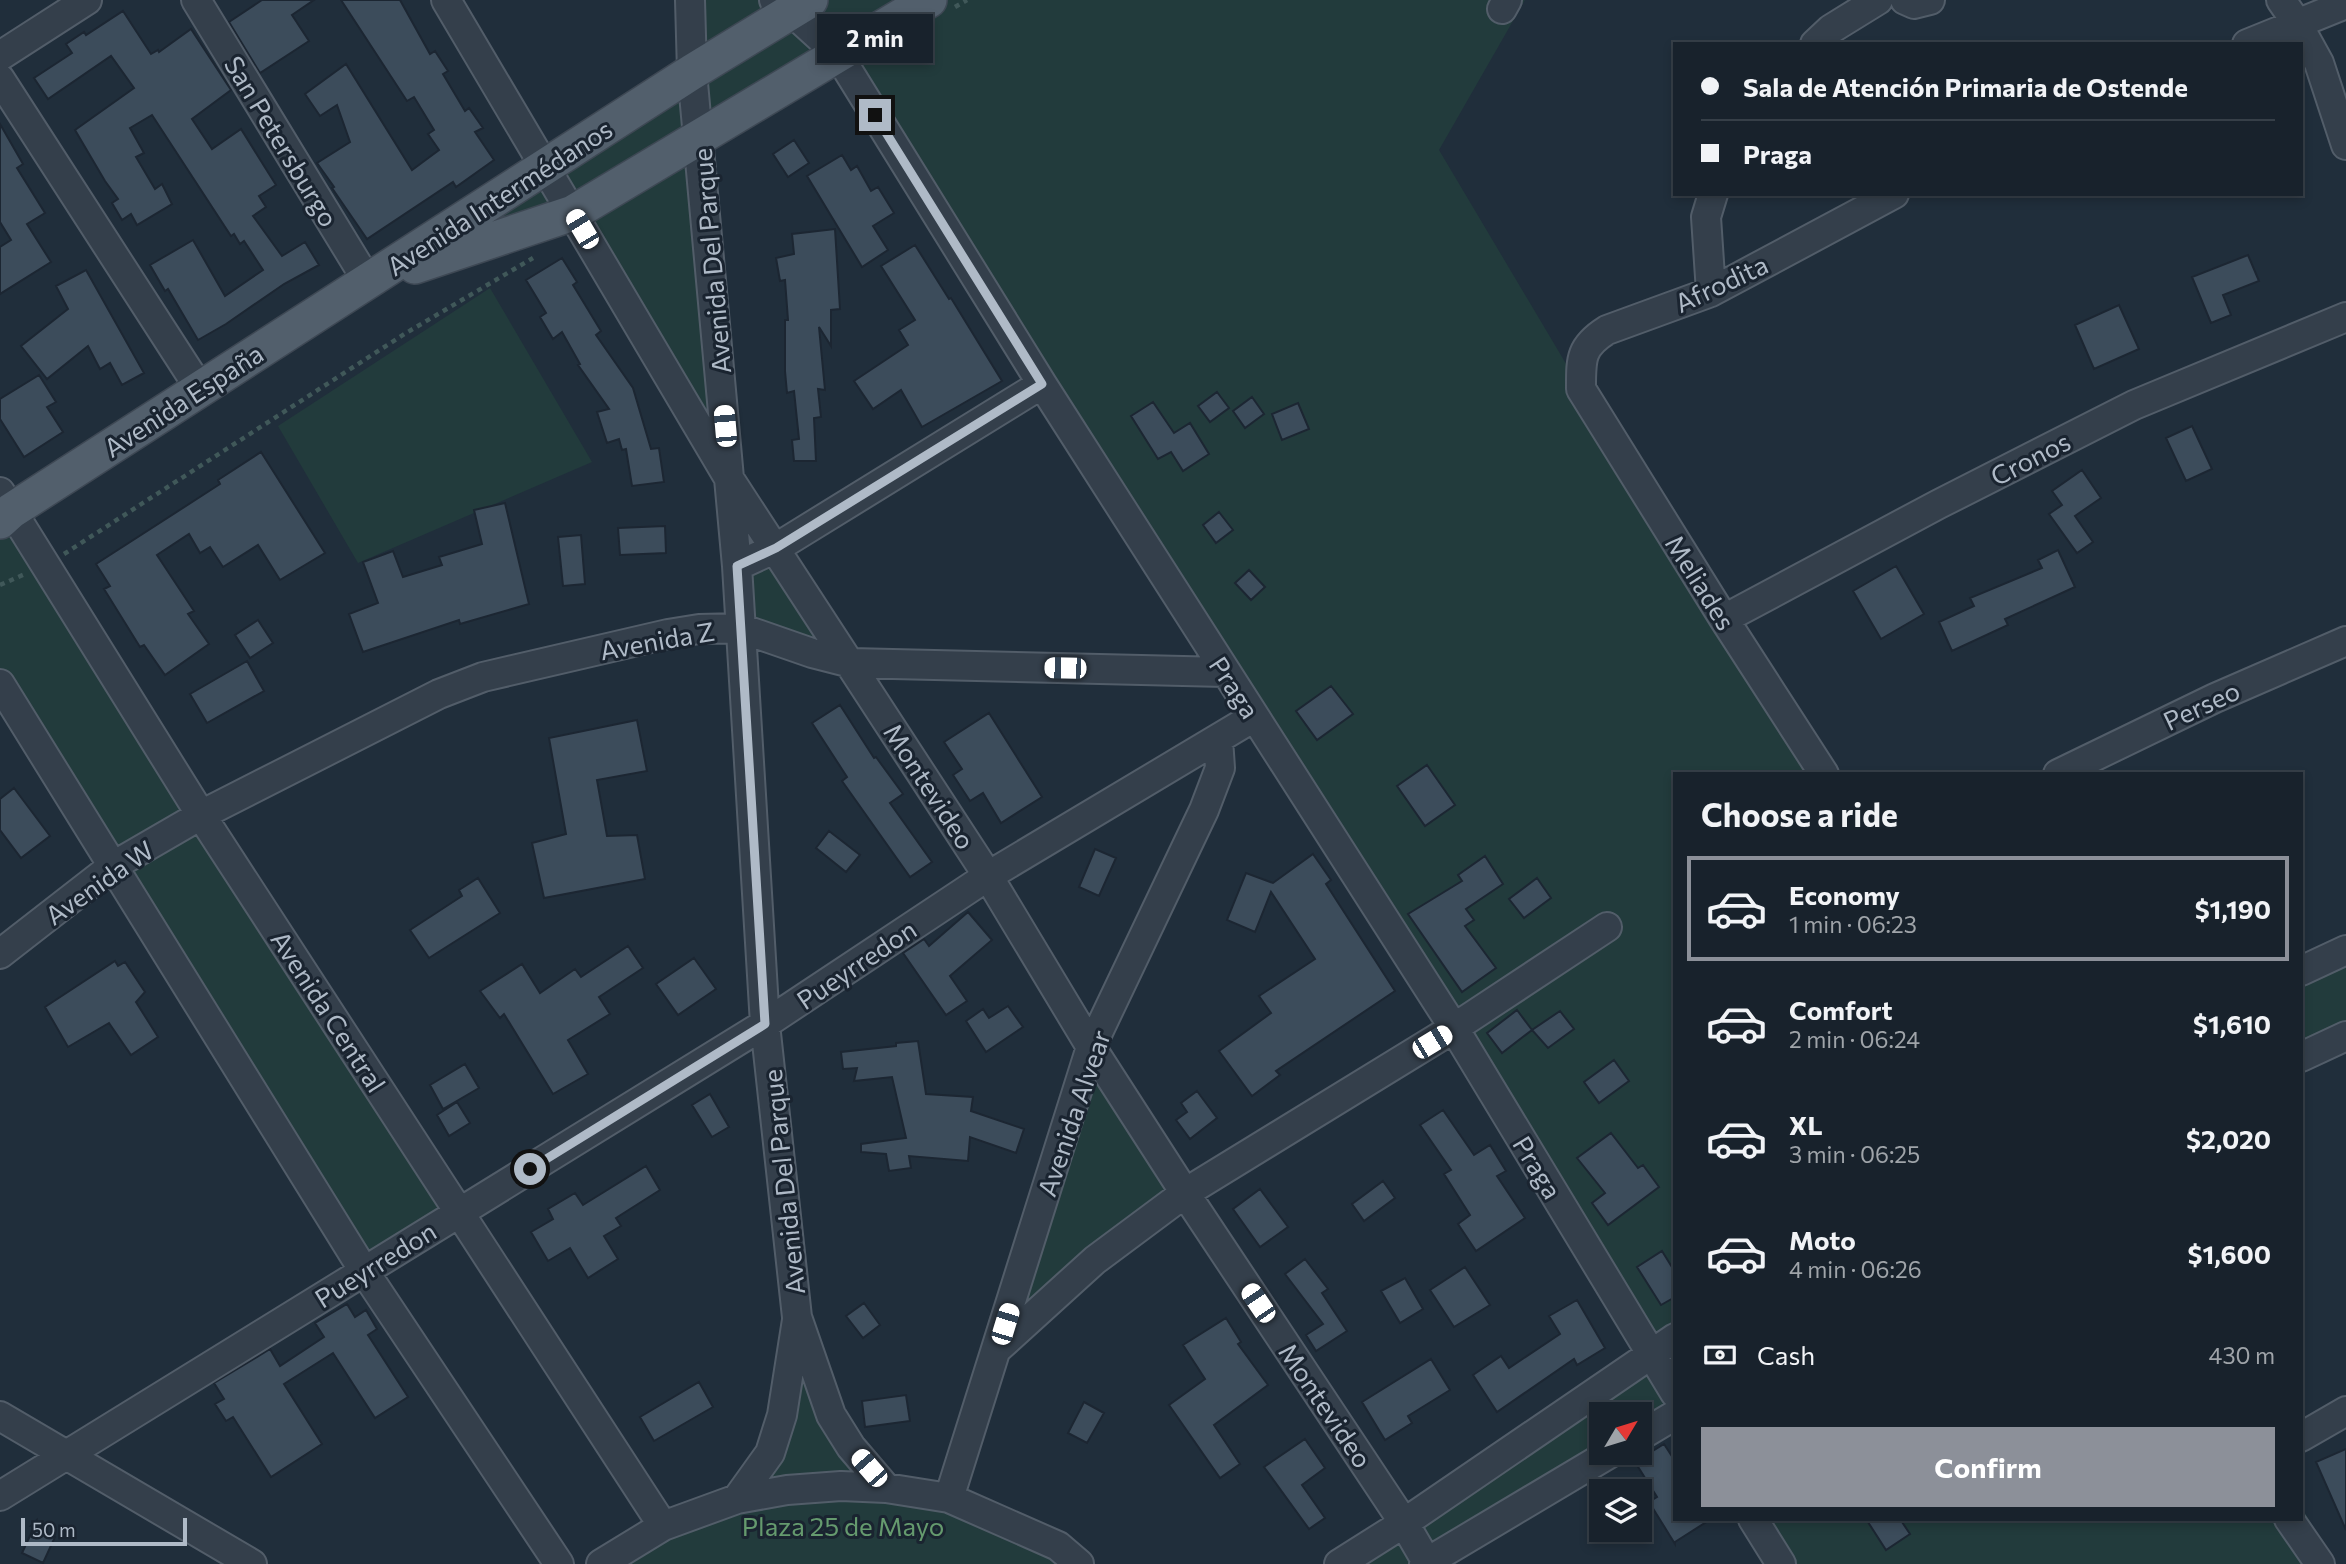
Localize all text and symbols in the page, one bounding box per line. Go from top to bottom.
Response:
callout: 2 min [817,13,933,62]
text: 2 min [846,24,904,52]
street label: San Petersburgo [219,50,345,232]
text: Sala de Atención Primaria de Ostende [1743,71,2188,102]
route end [859,99,891,131]
street label: Avenida Intermédanos [380,113,618,281]
text: Praga [1743,138,1812,169]
street label: Avenida Del Parque [686,147,736,375]
car [563,206,602,252]
street label: Afrodita [1670,248,1772,318]
street label: Avenida España [98,337,268,463]
car [713,404,738,448]
street label: Cronos [1985,425,2075,491]
street label: Meliades [1660,529,1742,635]
street label: Avenida Z [597,615,717,665]
street label: Praga [1204,650,1266,724]
car [1044,657,1087,679]
street label: Perseo [2158,674,2244,736]
street label: Montevideo [878,717,982,855]
text: Choose a ride [1701,794,1898,834]
street label: Avenida W [39,833,159,931]
icon: car [1705,877,1768,940]
text: Economy [1789,879,1900,910]
text: $1,190 [2195,893,2271,924]
text: 1 min · 06:23 [1789,910,1917,938]
street label: Pueyrredon [790,913,922,1015]
street label: Avenida Central [265,925,393,1097]
icon: car [1705,992,1768,1055]
text: Comfort [1789,994,1892,1025]
text: $1,610 [2193,1008,2271,1039]
car [1409,1022,1456,1062]
text: 2 min · 06:24 [1789,1025,1920,1053]
street label: Avenida Alvear [1030,1026,1116,1200]
street label: Avenida Del Parque [756,1068,810,1296]
icon: car [1705,1107,1768,1170]
text: XL [1789,1109,1823,1140]
text: $2,020 [2186,1123,2271,1154]
street label: Praga [1507,1130,1569,1204]
text: 3 min · 06:25 [1789,1140,1920,1168]
route start [514,1153,546,1185]
street label: Pueyrredon [309,1215,441,1313]
icon: car [1705,1222,1768,1285]
text: Moto [1789,1224,1856,1255]
text: $1,600 [2188,1238,2271,1269]
text: 4 min · 06:26 [1789,1255,1922,1283]
car [1238,1280,1279,1326]
car [989,1301,1022,1347]
icon: cash [1701,1336,1739,1374]
street label: Montevideo [1273,1337,1379,1473]
text: Cash [1757,1339,1815,1370]
text: 430 m [2209,1341,2275,1369]
north arrow [1589,1402,1652,1465]
map controls [1589,1402,1652,1542]
button: Confirm [1701,1427,2275,1507]
car [848,1445,891,1491]
button: layers [1589,1479,1652,1542]
park label: Plaza 25 de Mayo [742,1510,944,1541]
scale bar [21,1515,187,1547]
text: 50 m [32,1518,76,1541]

